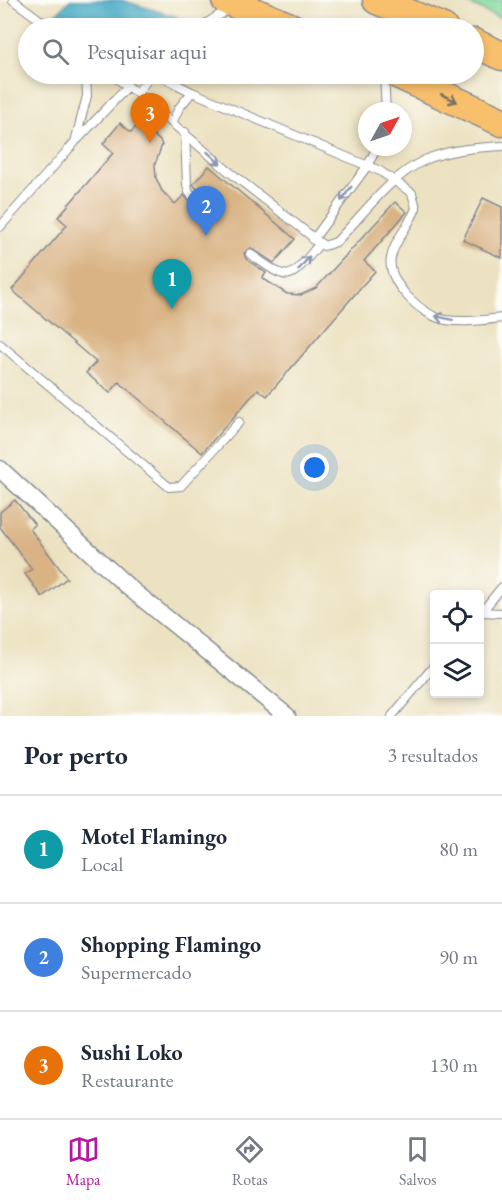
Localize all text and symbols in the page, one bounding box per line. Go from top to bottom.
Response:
search box [18,18,484,84]
icon: search [39,35,72,68]
text: Pesquisar aqui [87,37,207,66]
one-way arrow [440,92,458,104]
pin: 3 [130,94,170,143]
north arrow [358,102,412,156]
one-way arrow [206,151,221,165]
pin: 2 [186,186,226,236]
one-way arrow [340,186,352,202]
one-way arrow [298,255,311,271]
pin: 1 [152,260,192,309]
one-way arrow [435,312,454,323]
your location [300,453,329,482]
map controls [430,590,484,698]
button: locate [430,590,484,644]
button: layers [430,644,484,698]
text: Por perto [24,738,128,772]
text: 3 resultados [387,742,478,768]
text: Motel Flamingo [81,822,227,851]
text: 1 [38,836,49,862]
text: 80 m [439,836,478,862]
text: Local [81,851,123,877]
text: Shopping Flamingo [81,930,261,959]
text: 2 [38,944,49,970]
text: 90 m [439,944,478,970]
text: Supermercado [81,959,192,985]
text: Sushi Loko [81,1038,183,1067]
text: 3 [38,1052,49,1078]
text: 130 m [430,1052,478,1078]
text: Restaurante [81,1067,174,1093]
tab: Mapa [66,1133,101,1190]
tab: Rotas [232,1133,268,1190]
tab: Salvos [399,1133,436,1190]

